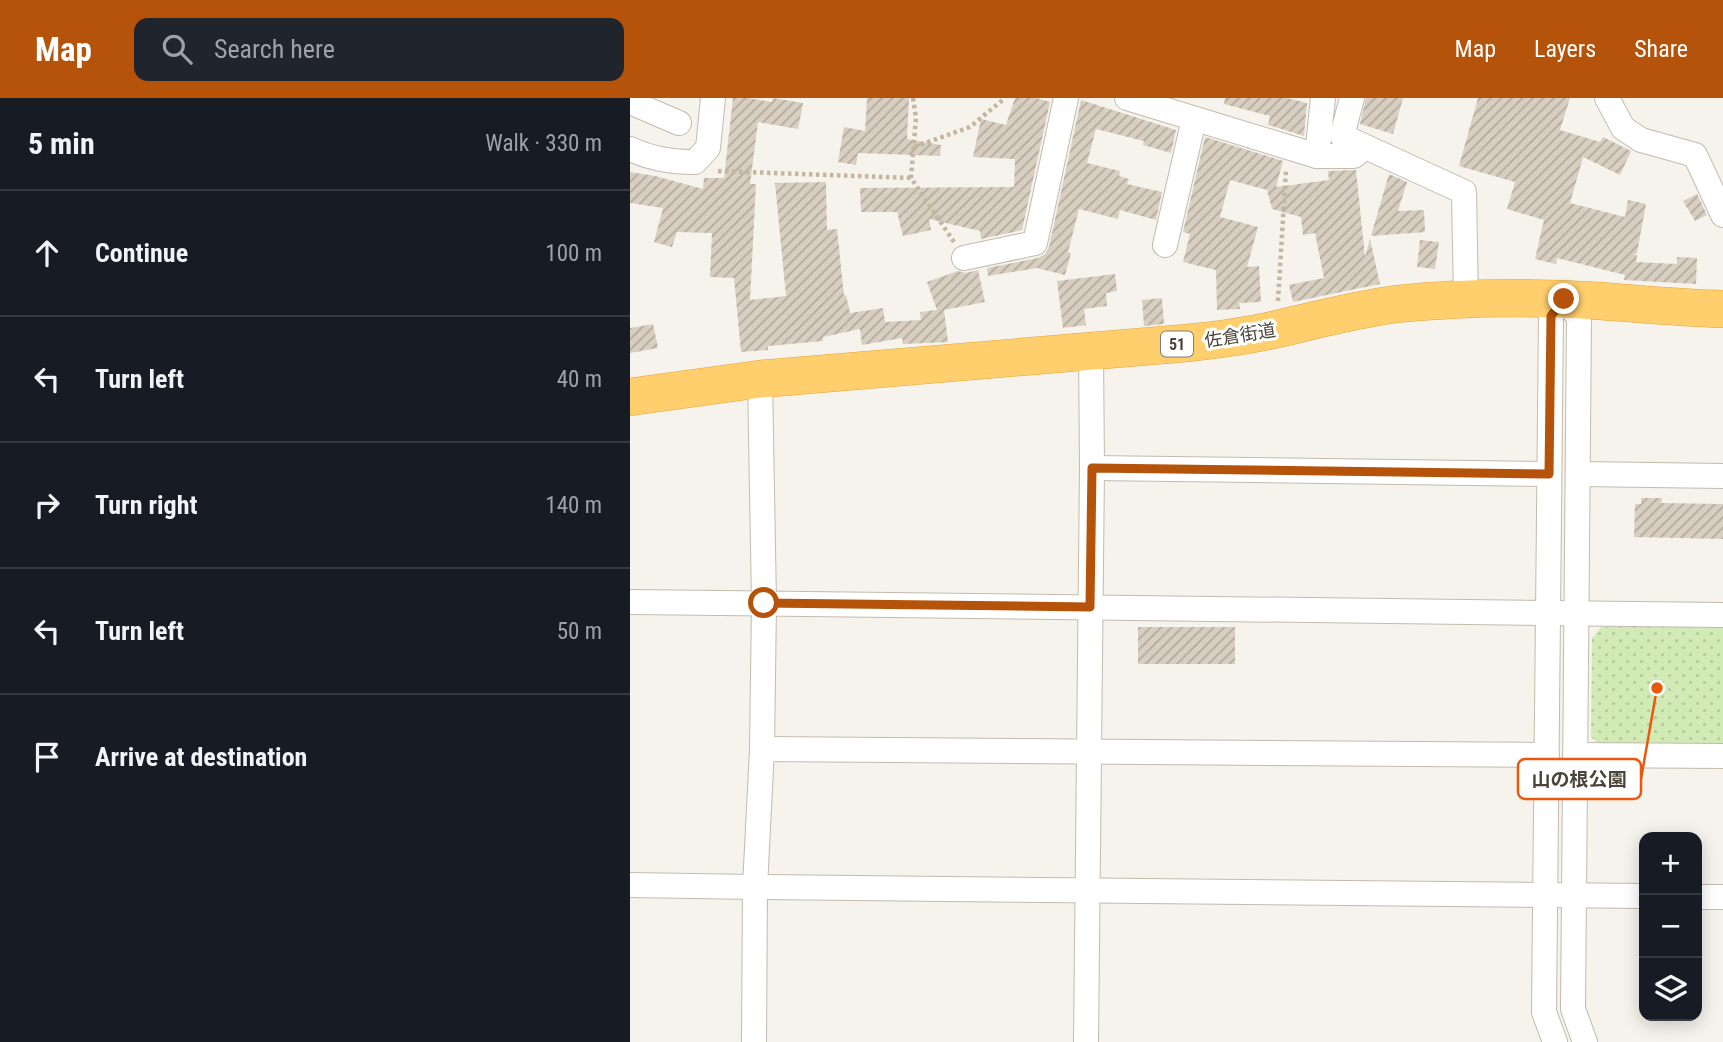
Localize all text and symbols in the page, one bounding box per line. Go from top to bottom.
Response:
search box [134,18,624,81]
text: Map [35,30,92,69]
icon: search [158,30,196,68]
text: Search here [214,34,335,64]
text: Map [1455,35,1496,63]
text: Layers [1534,35,1596,63]
text: Share [1634,35,1688,63]
text: 5 min [28,126,95,161]
text: Walk · 330 m [485,130,602,157]
icon: ahead [28,234,66,272]
text: Continue [95,238,188,268]
text: 100 m [545,240,602,267]
route end [1548,283,1579,314]
street label: 佐倉街道 [1203,319,1277,351]
road number: 51 [1161,332,1193,356]
icon: left [28,360,66,398]
text: Turn left [95,364,184,394]
text: 40 m [557,366,602,393]
icon: right [28,486,66,524]
text: Turn right [95,490,197,520]
text: 140 m [545,492,602,519]
route start [748,587,779,618]
icon: left [28,612,66,650]
text: Turn left [95,616,184,646]
text: 50 m [557,618,602,645]
icon: arrive [28,738,66,776]
text: Arrive at destination [95,742,307,772]
callout: 山の根公園 [1518,759,1641,799]
text: 山の根公園 [1531,768,1627,791]
map controls [1639,832,1702,1021]
button: + [1639,832,1702,895]
button: − [1639,895,1702,958]
button: layers [1639,958,1702,1021]

